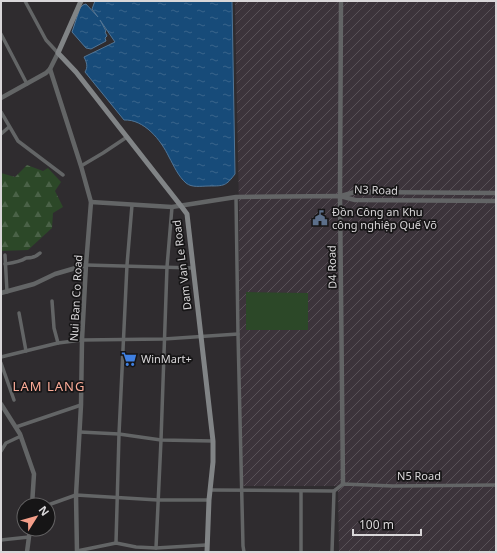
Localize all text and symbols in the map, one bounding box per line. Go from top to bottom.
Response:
street label: N3 Road [354,181,398,198]
place label: Đồn Công an Khu công nghiệp Quế Võ [332,204,437,232]
public building icon: Đồn Công an Khu công nghiệp Quế Võ [311,209,329,227]
street label: Dam Van Le Road [169,219,194,311]
street label: D4 Road [324,245,339,289]
street label: Nui Ban Co Road [66,254,85,342]
supermarket icon: WinMart+ [120,350,138,368]
place label: WinMart+ [141,351,192,366]
district label: LAM LANG [13,377,85,395]
street label: N5 Road [397,468,441,483]
north arrow [16,497,56,537]
text: N [36,503,53,519]
scale bar [353,511,421,537]
text: 100 m [359,516,394,533]

